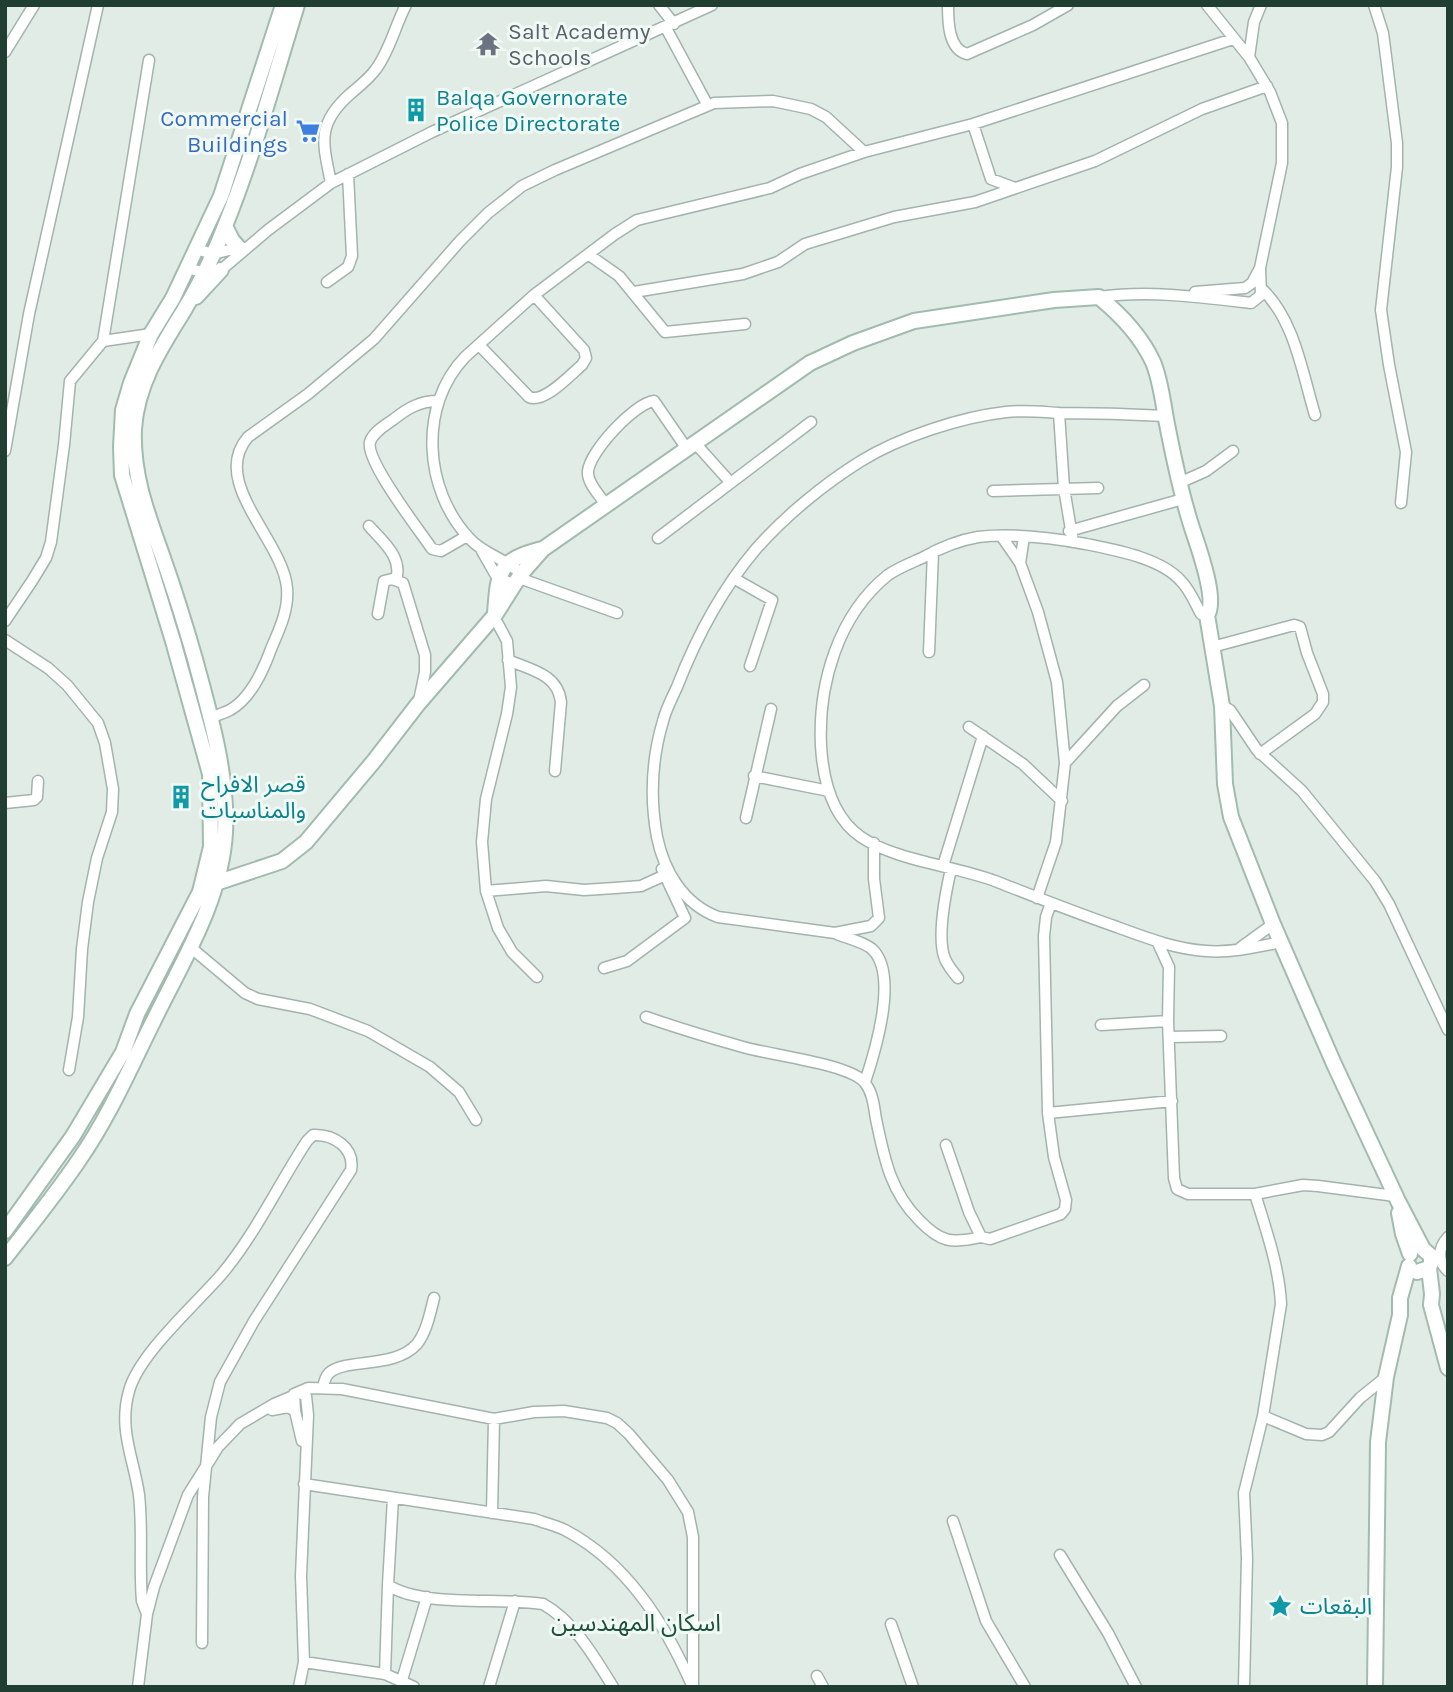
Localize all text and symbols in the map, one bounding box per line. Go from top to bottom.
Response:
place label: Salt Academy Schools [508,18,651,71]
temple icon: Salt Academy Schools [474,30,502,58]
place label: Balqa Governorate Police Directorate [436,84,628,137]
building icon: Balqa Governorate Police Directorate [402,96,430,124]
place label: Commercial Buildings [160,105,288,158]
supermarket icon: Commercial Buildings [294,117,322,145]
place label: قصر الافراح والمناسبات [201,771,306,824]
building icon: قصر الافراح والمناسبات [167,783,195,811]
place icon: البقعات [1266,1592,1294,1620]
place label: البقعات [1300,1593,1372,1620]
district label: اسكان المهندسين [551,1609,721,1637]

